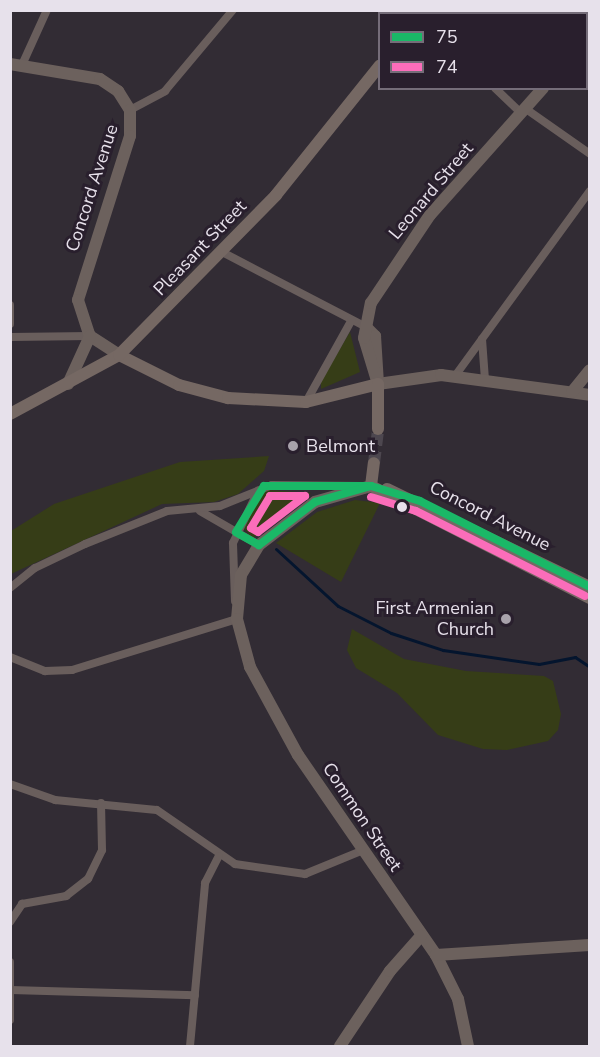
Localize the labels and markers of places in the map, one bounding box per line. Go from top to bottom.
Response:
place label: Belmont [306,435,375,457]
marker: Belmont [284,437,302,455]
unlabelled marker [396,501,408,513]
place label: First Armenian Church [375,598,494,640]
marker: First Armenian Church [499,612,513,626]

